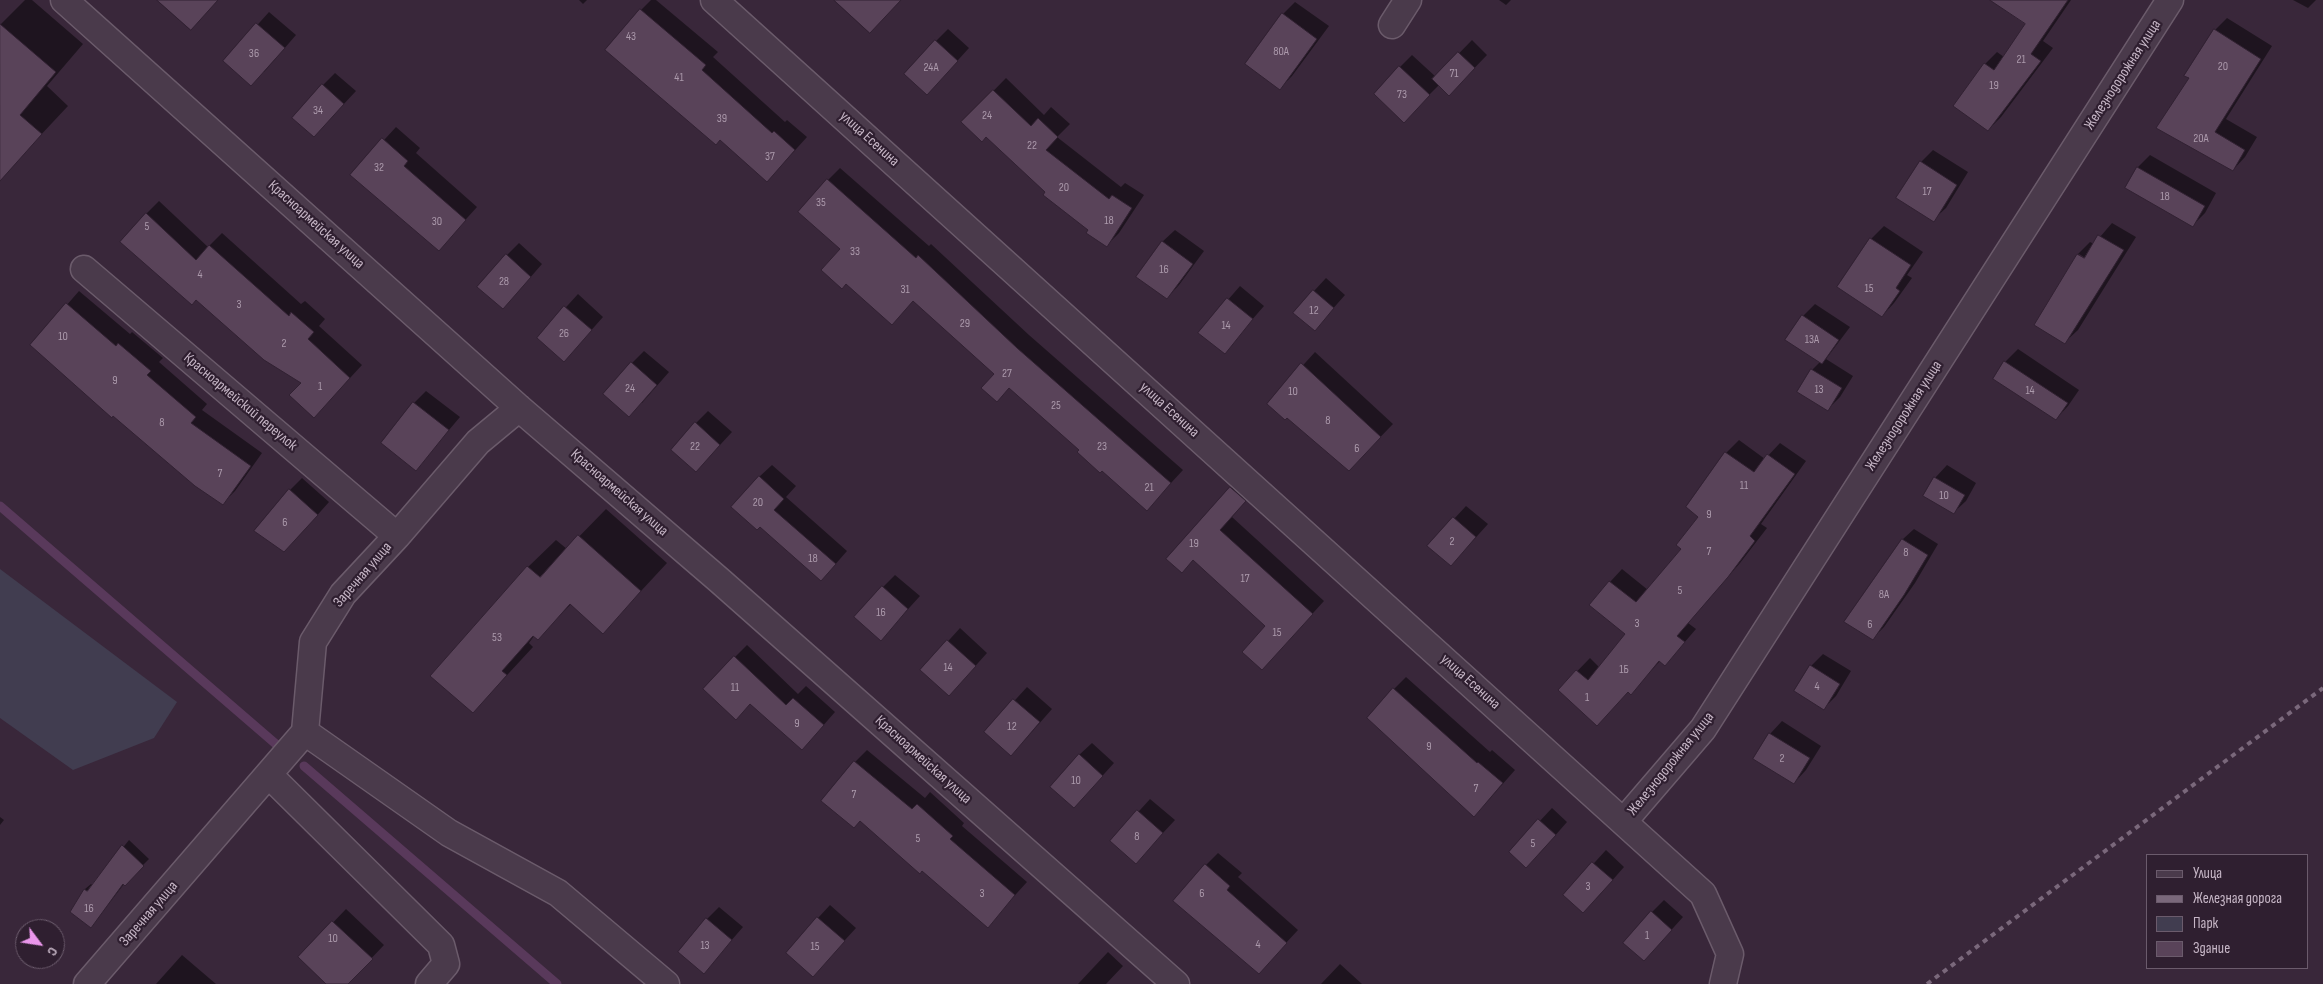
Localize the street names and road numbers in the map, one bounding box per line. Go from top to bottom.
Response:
street label: Железнодорожная улица [2081,17,2165,133]
street label: улица Есенина [835,107,903,171]
street label: Красноармейская улица [264,177,368,273]
street label: Красноармейский переулок [180,349,300,455]
street label: Железнодорожная улица [1862,358,1946,474]
street label: улица Есенина [1135,378,1203,442]
street label: Красноармейская улица [566,446,672,540]
street label: Заречная улица [330,539,396,611]
street label: улица Есенина [1436,650,1504,714]
street label: Железнодорожная улица [1624,709,1718,819]
street label: Красноармейская улица [871,712,975,808]
street label: Заречная улица [116,878,182,950]

